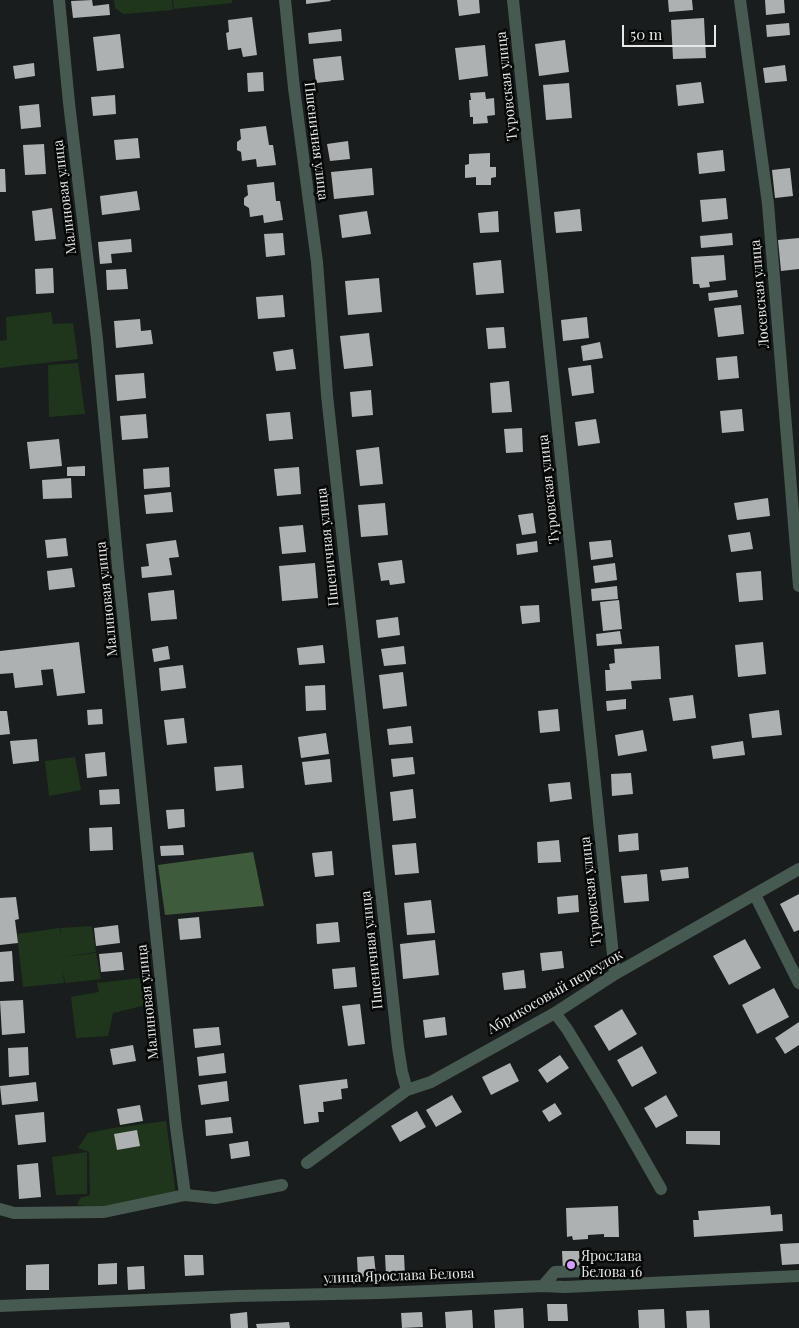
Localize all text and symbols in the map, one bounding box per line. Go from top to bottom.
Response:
scale bar [624,15,718,47]
text: 50 m [630,24,662,44]
street label: Туровская улица [493,31,521,141]
street label: Пшеничная улица [300,81,332,201]
street label: Малиновая улица [50,139,80,255]
street label: Лосевская улица [747,239,773,349]
street label: Туровская улица [535,434,563,544]
street label: Пшеничная улица [313,487,343,607]
street label: Малиновая улица [93,541,121,657]
street label: Туровская улица [577,836,605,946]
street label: Пшеничная улица [357,890,387,1010]
street label: Малиновая улица [134,944,162,1060]
street label: Абрикосовый переулок [484,946,626,1038]
place label: Ярослава Белова 16 [581,1249,642,1282]
marker: Ярослава Белова 16 [565,1259,577,1271]
street label: улица Ярослава Белова [323,1265,475,1287]

